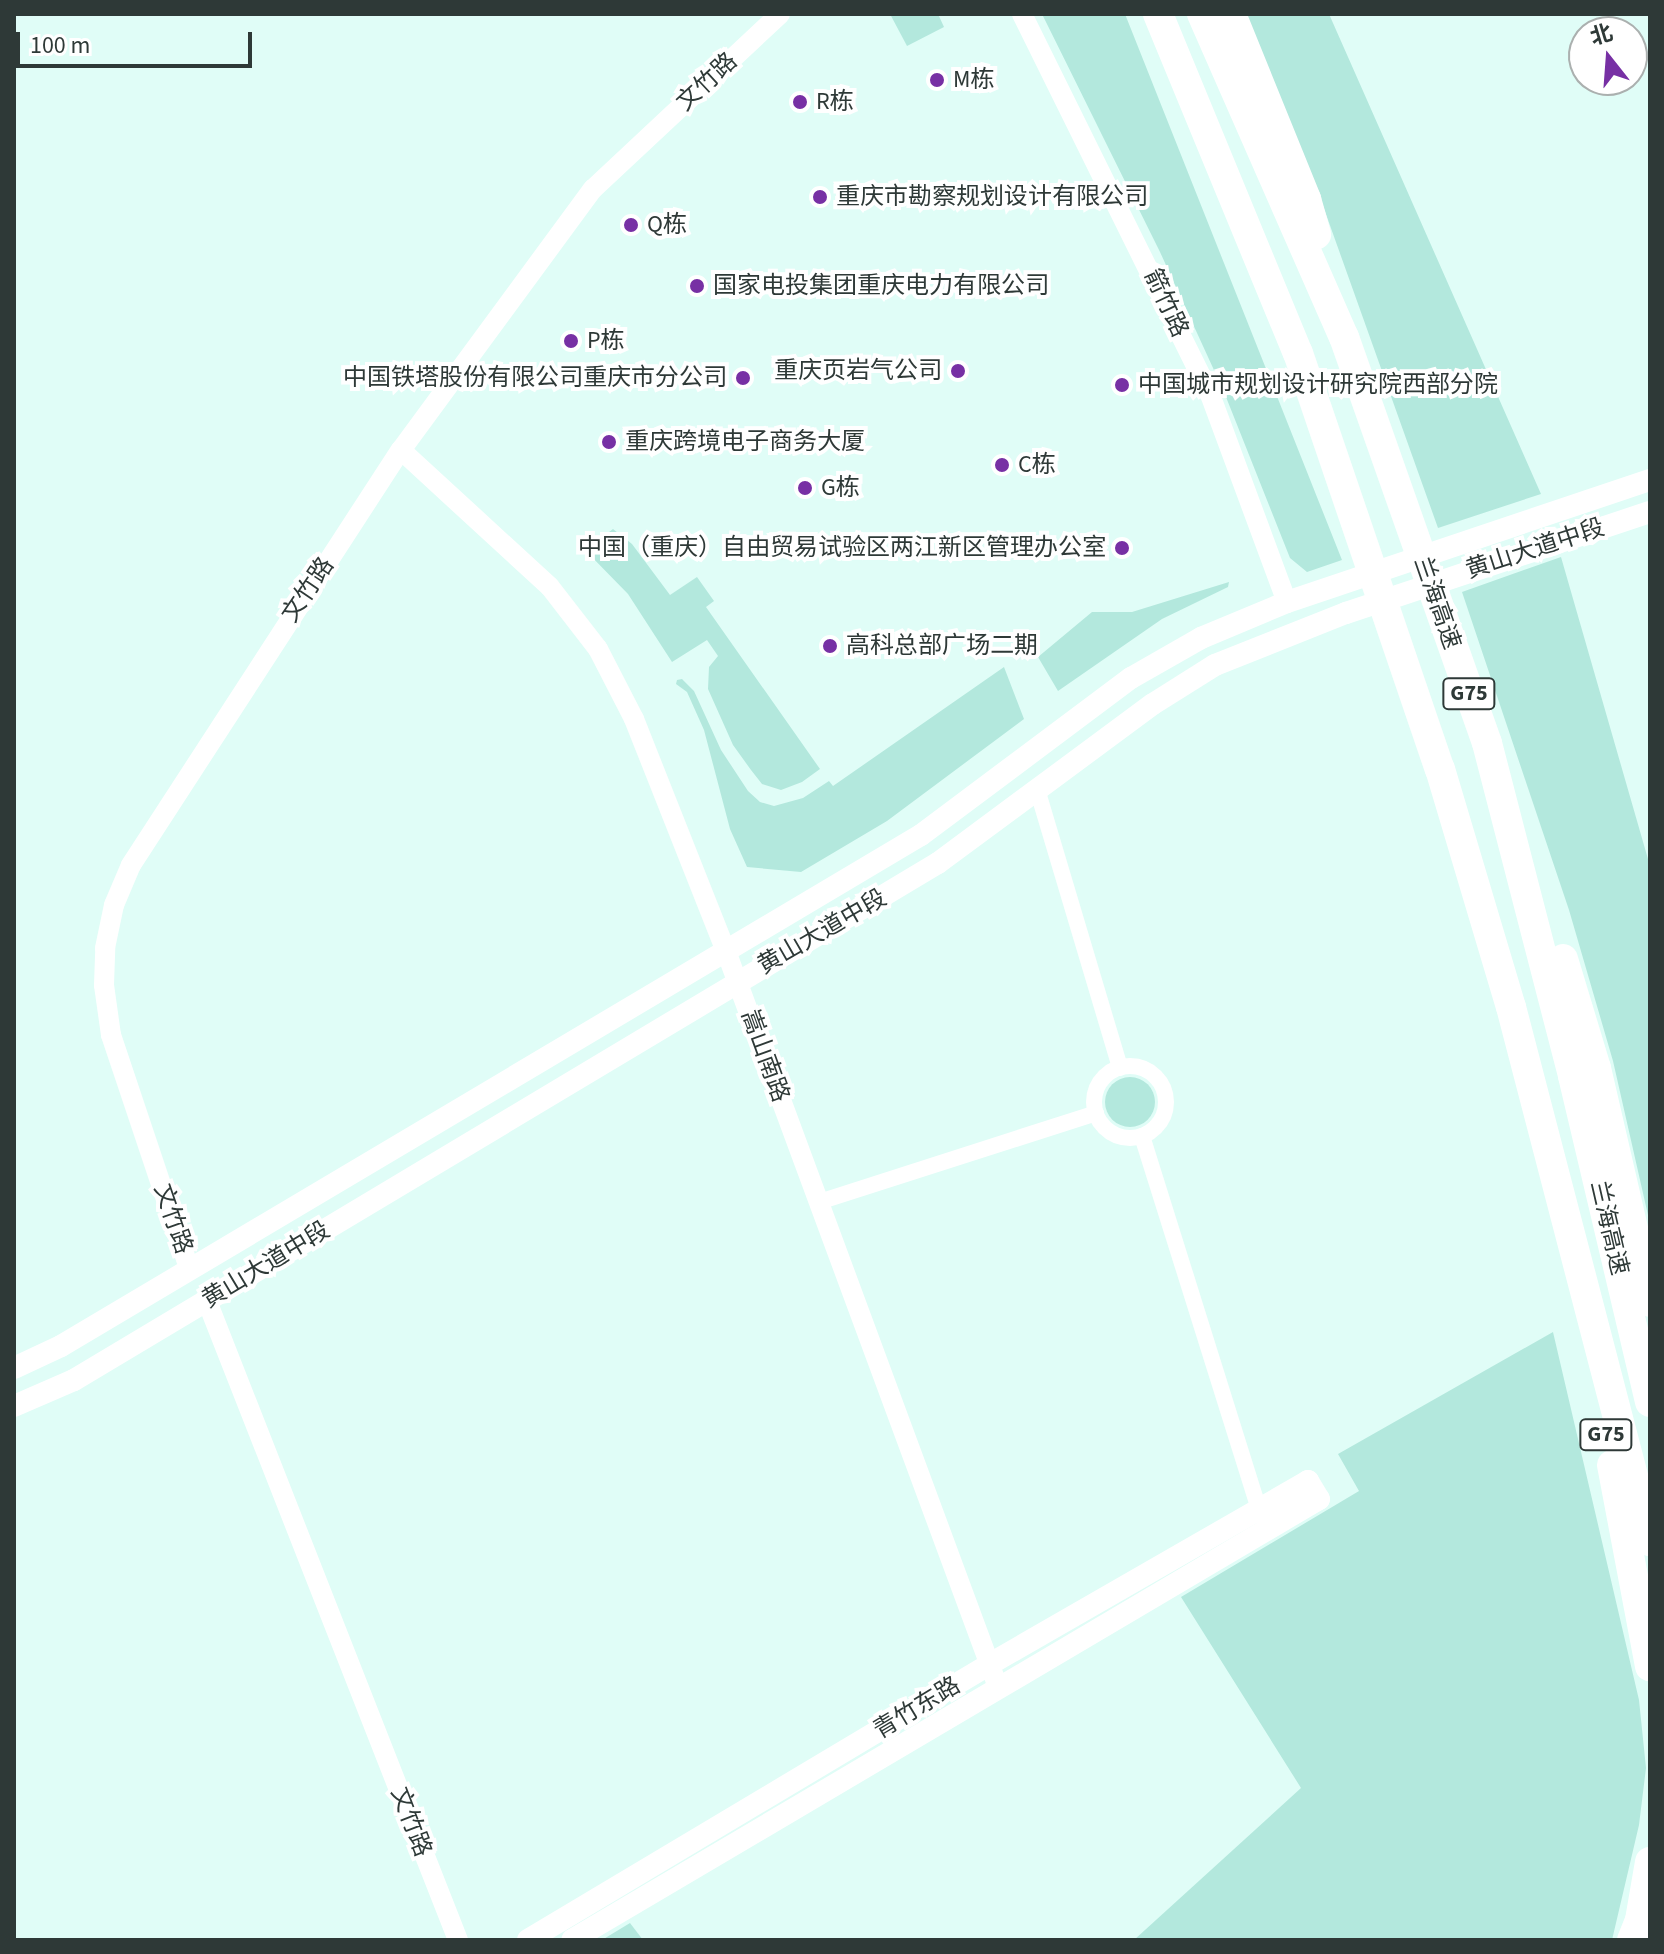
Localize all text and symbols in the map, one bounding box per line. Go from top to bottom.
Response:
scale bar [20,16,256,66]
north arrow [1568,16,1648,96]
text: 北 [1586,16,1617,53]
text: 100 m [30,28,90,63]
street label: 文竹路 [671,47,743,117]
place label: M栋 [953,66,994,94]
marker: M栋 [928,71,946,89]
place label: R栋 [816,88,854,116]
marker: R栋 [791,93,809,111]
place label: 重庆市勘察规划设计有限公司 [836,183,1148,211]
marker: 重庆市勘察规划设计有限公司 [811,188,829,206]
place label: Q栋 [647,211,687,239]
marker: Q栋 [622,216,640,234]
street label: 箭竹路 [1138,264,1194,342]
place label: 国家电投集团重庆电力有限公司 [713,272,1049,300]
marker: 国家电投集团重庆电力有限公司 [688,277,706,295]
place label: P栋 [587,327,625,355]
marker: P栋 [562,332,580,350]
place label: 重庆页岩气公司 [774,357,942,385]
marker: 重庆页岩气公司 [949,362,967,380]
place label: 中国铁塔股份有限公司重庆市分公司 [343,364,727,392]
marker: 中国铁塔股份有限公司重庆市分公司 [734,369,752,387]
place label: 中国城市规划设计研究院西部分院 [1138,371,1498,399]
marker: 中国城市规划设计研究院西部分院 [1113,376,1131,394]
place label: 重庆跨境电子商务大厦 [625,428,865,456]
marker: 重庆跨境电子商务大厦 [600,433,618,451]
place label: C栋 [1018,451,1056,479]
marker: C栋 [993,456,1011,474]
place label: G栋 [821,474,860,502]
marker: G栋 [796,479,814,497]
street label: 黄山大道中段 [1462,513,1608,585]
place label: 中国（重庆）自由贸易试验区两江新区管理办公室 [578,534,1106,562]
marker: 中国（重庆）自由贸易试验区两江新区管理办公室 [1113,539,1131,557]
street label: 文竹路 [276,552,340,628]
street label: 兰海高速 [1408,553,1466,653]
place label: 高科总部广场二期 [846,632,1038,660]
marker: 高科总部广场二期 [821,637,839,655]
road number: G75 [1441,676,1497,712]
street label: 黄山大道中段 [752,884,892,980]
street label: 嵩山南路 [735,1006,795,1106]
street label: 兰海高速 [1584,1178,1634,1278]
street label: 文竹路 [148,1180,198,1258]
street label: 黄山大道中段 [197,1216,335,1314]
road number: G75 [1578,1417,1634,1453]
street label: 青竹东路 [868,1671,966,1745]
street label: 文竹路 [385,1783,437,1861]

